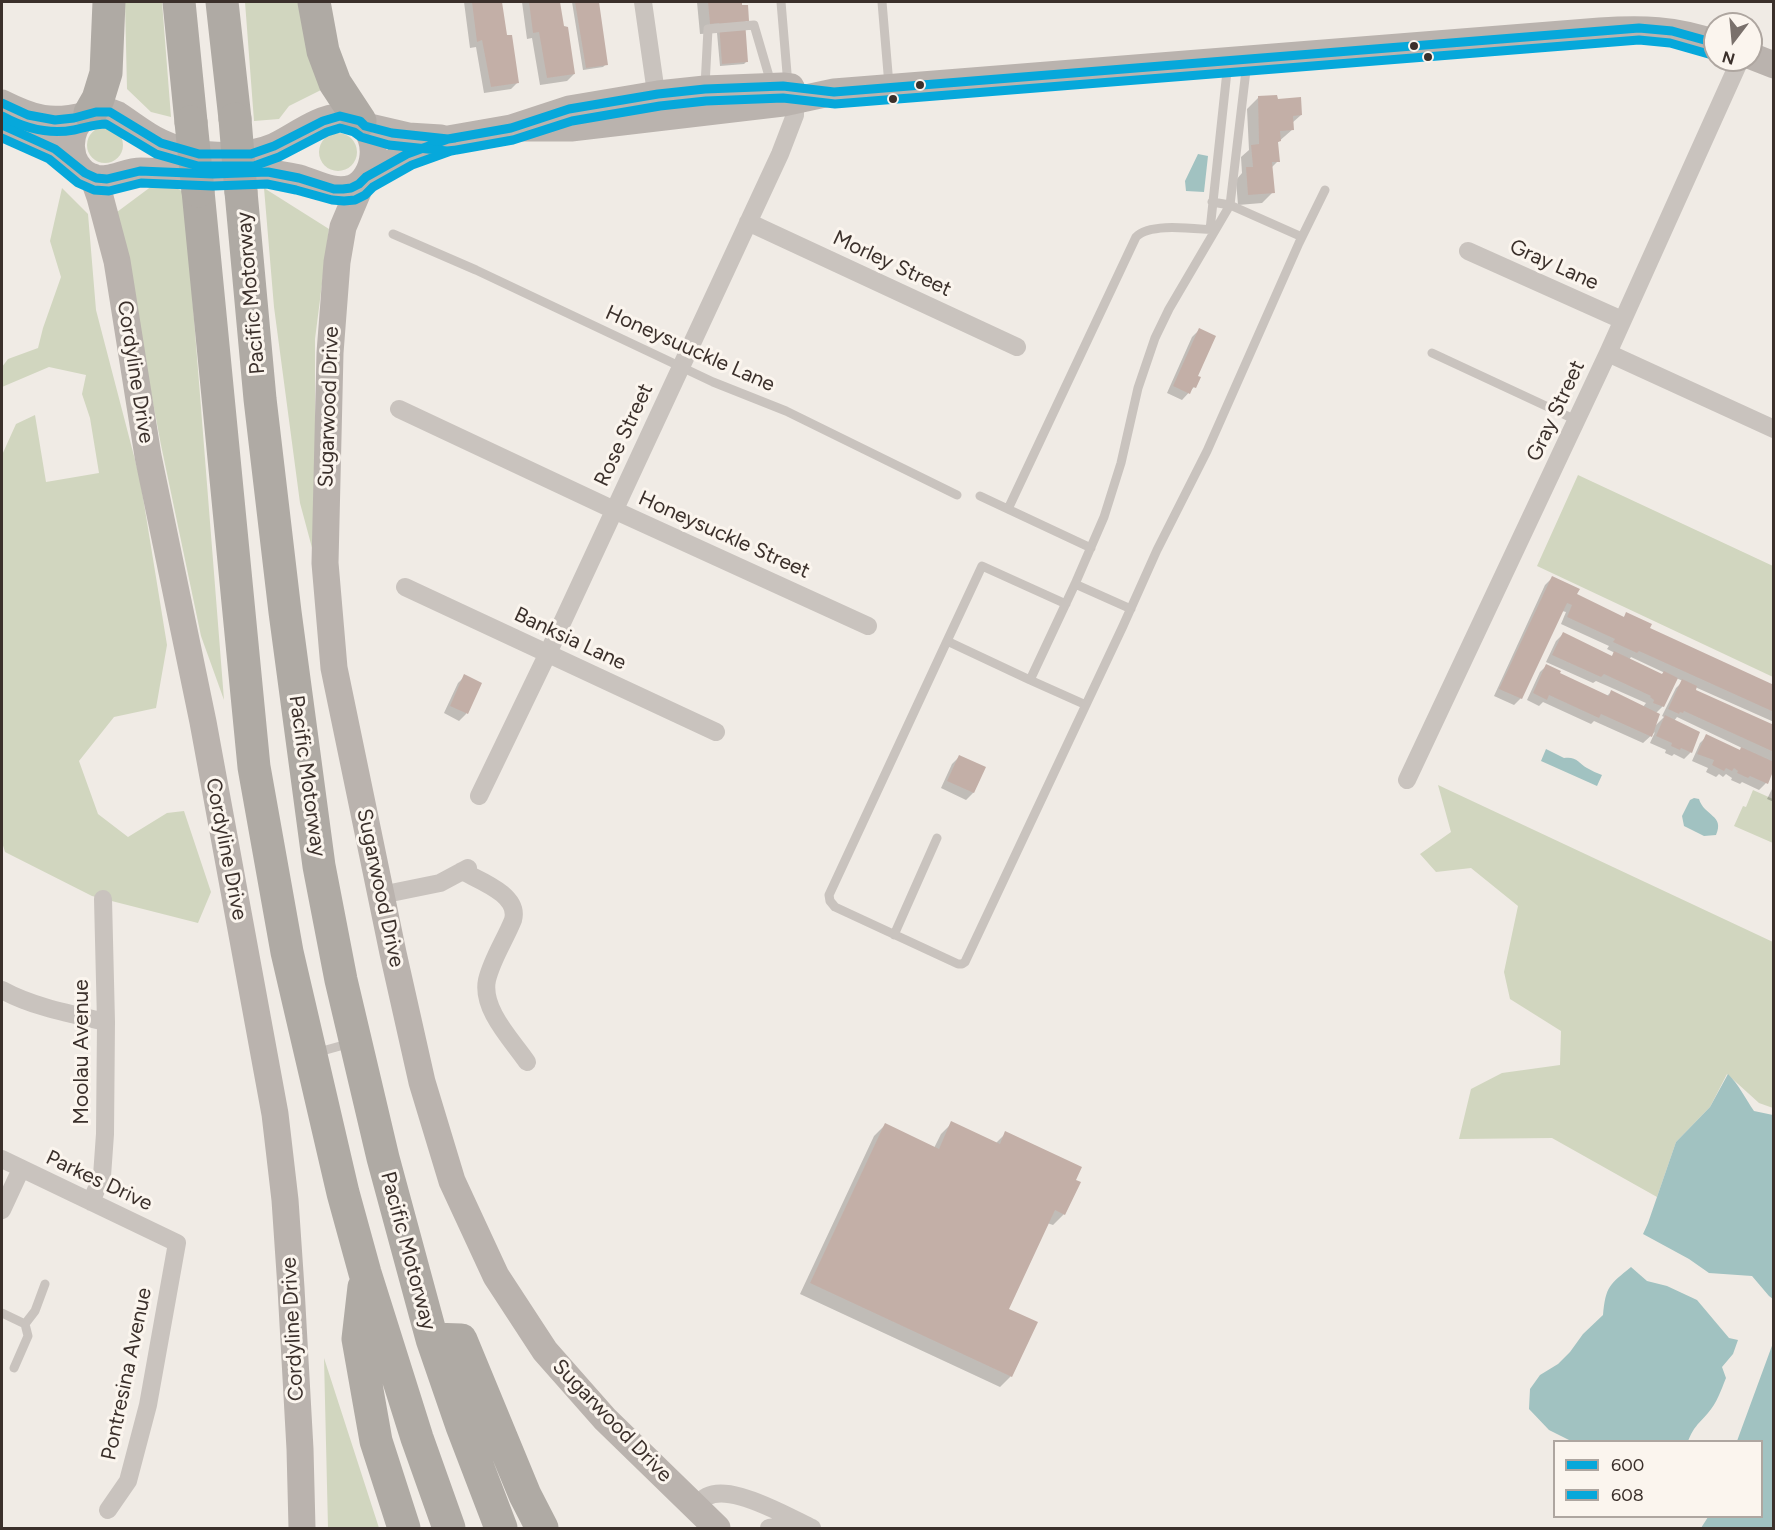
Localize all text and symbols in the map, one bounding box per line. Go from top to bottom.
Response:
north arrow [1703,12,1763,72]
unlabelled marker [1408,40,1420,52]
text: N [1720,47,1737,69]
unlabelled marker [1422,51,1434,63]
unlabelled marker [914,79,926,91]
unlabelled marker [887,93,899,105]
street label: Pacific Motorway [231,211,271,375]
street label: Morley Street [829,226,955,302]
street label: Gray Lane [1506,234,1602,296]
street label: Cordyline Drive [111,299,159,445]
street label: Honeysuuckle Lane [601,300,779,398]
street label: Sugarwood Drive [314,326,344,488]
street label: Gray Street [1522,356,1590,466]
street label: Rose Street [589,380,659,490]
street label: Honeysuckle Street [634,486,814,584]
street label: Banksia Lane [510,602,630,676]
street label: Pacific Motorway [283,694,331,858]
street label: Cordyline Drive [200,776,252,922]
street label: Sugarwood Drive [351,806,409,970]
street label: Moolau Avenue [69,979,95,1125]
street label: Parkes Drive [42,1145,156,1217]
street label: Pacific Motorway [375,1169,441,1333]
street label: Cordyline Drive [277,1256,309,1402]
street label: Pontresina Avenue [96,1285,158,1463]
street label: Sugarwood Drive [547,1354,677,1488]
legend [1553,1440,1763,1518]
text: 600 [1611,1454,1644,1476]
text: 608 [1611,1484,1644,1506]

